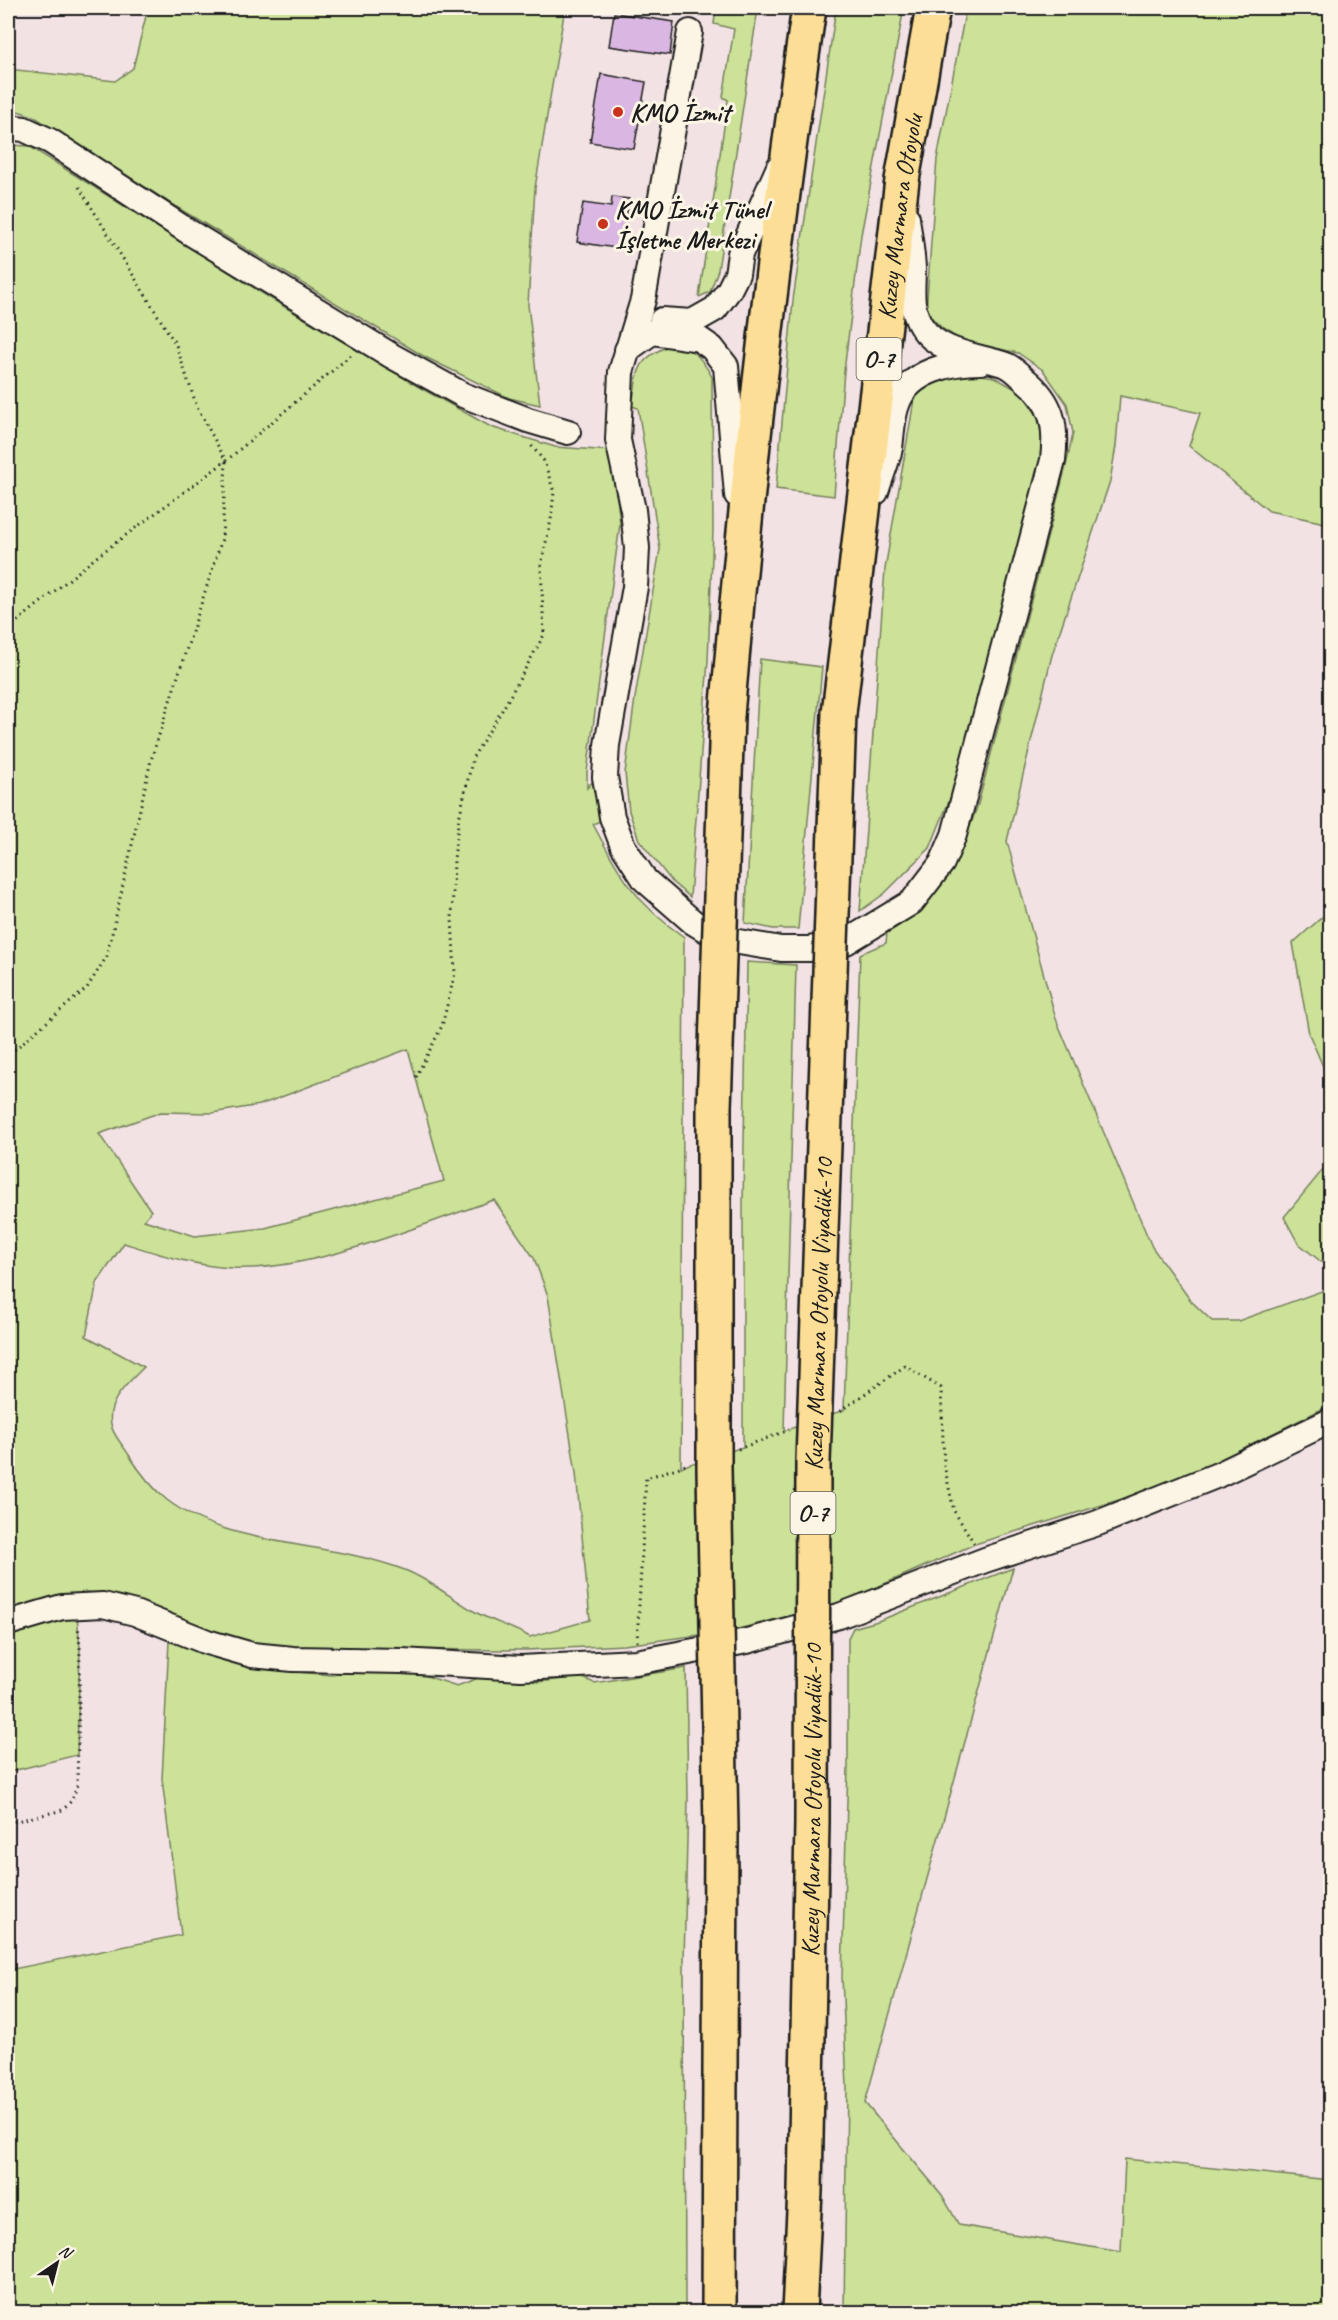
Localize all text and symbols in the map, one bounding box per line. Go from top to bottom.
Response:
place label: KMO İzmit [630,96,734,129]
marker: KMO İzmit [611,105,625,119]
street label: Kuzey Marmara Otoyolu [870,109,931,321]
place label: KMO İzmit Tünel İşletme Merkezi [615,193,772,256]
marker: KMO İzmit Tünel İşletme Merkezi [596,217,610,231]
road number: O-7 [856,338,902,380]
street label: Kuzey Marmara Otoyolu Viyadük-10 [797,1155,841,1471]
road number: O-7 [790,1492,836,1534]
street label: Kuzey Marmara Otoyolu Viyadük-10 [793,1642,830,1957]
north arrow [27,2233,87,2293]
text: N [55,2240,77,2264]

